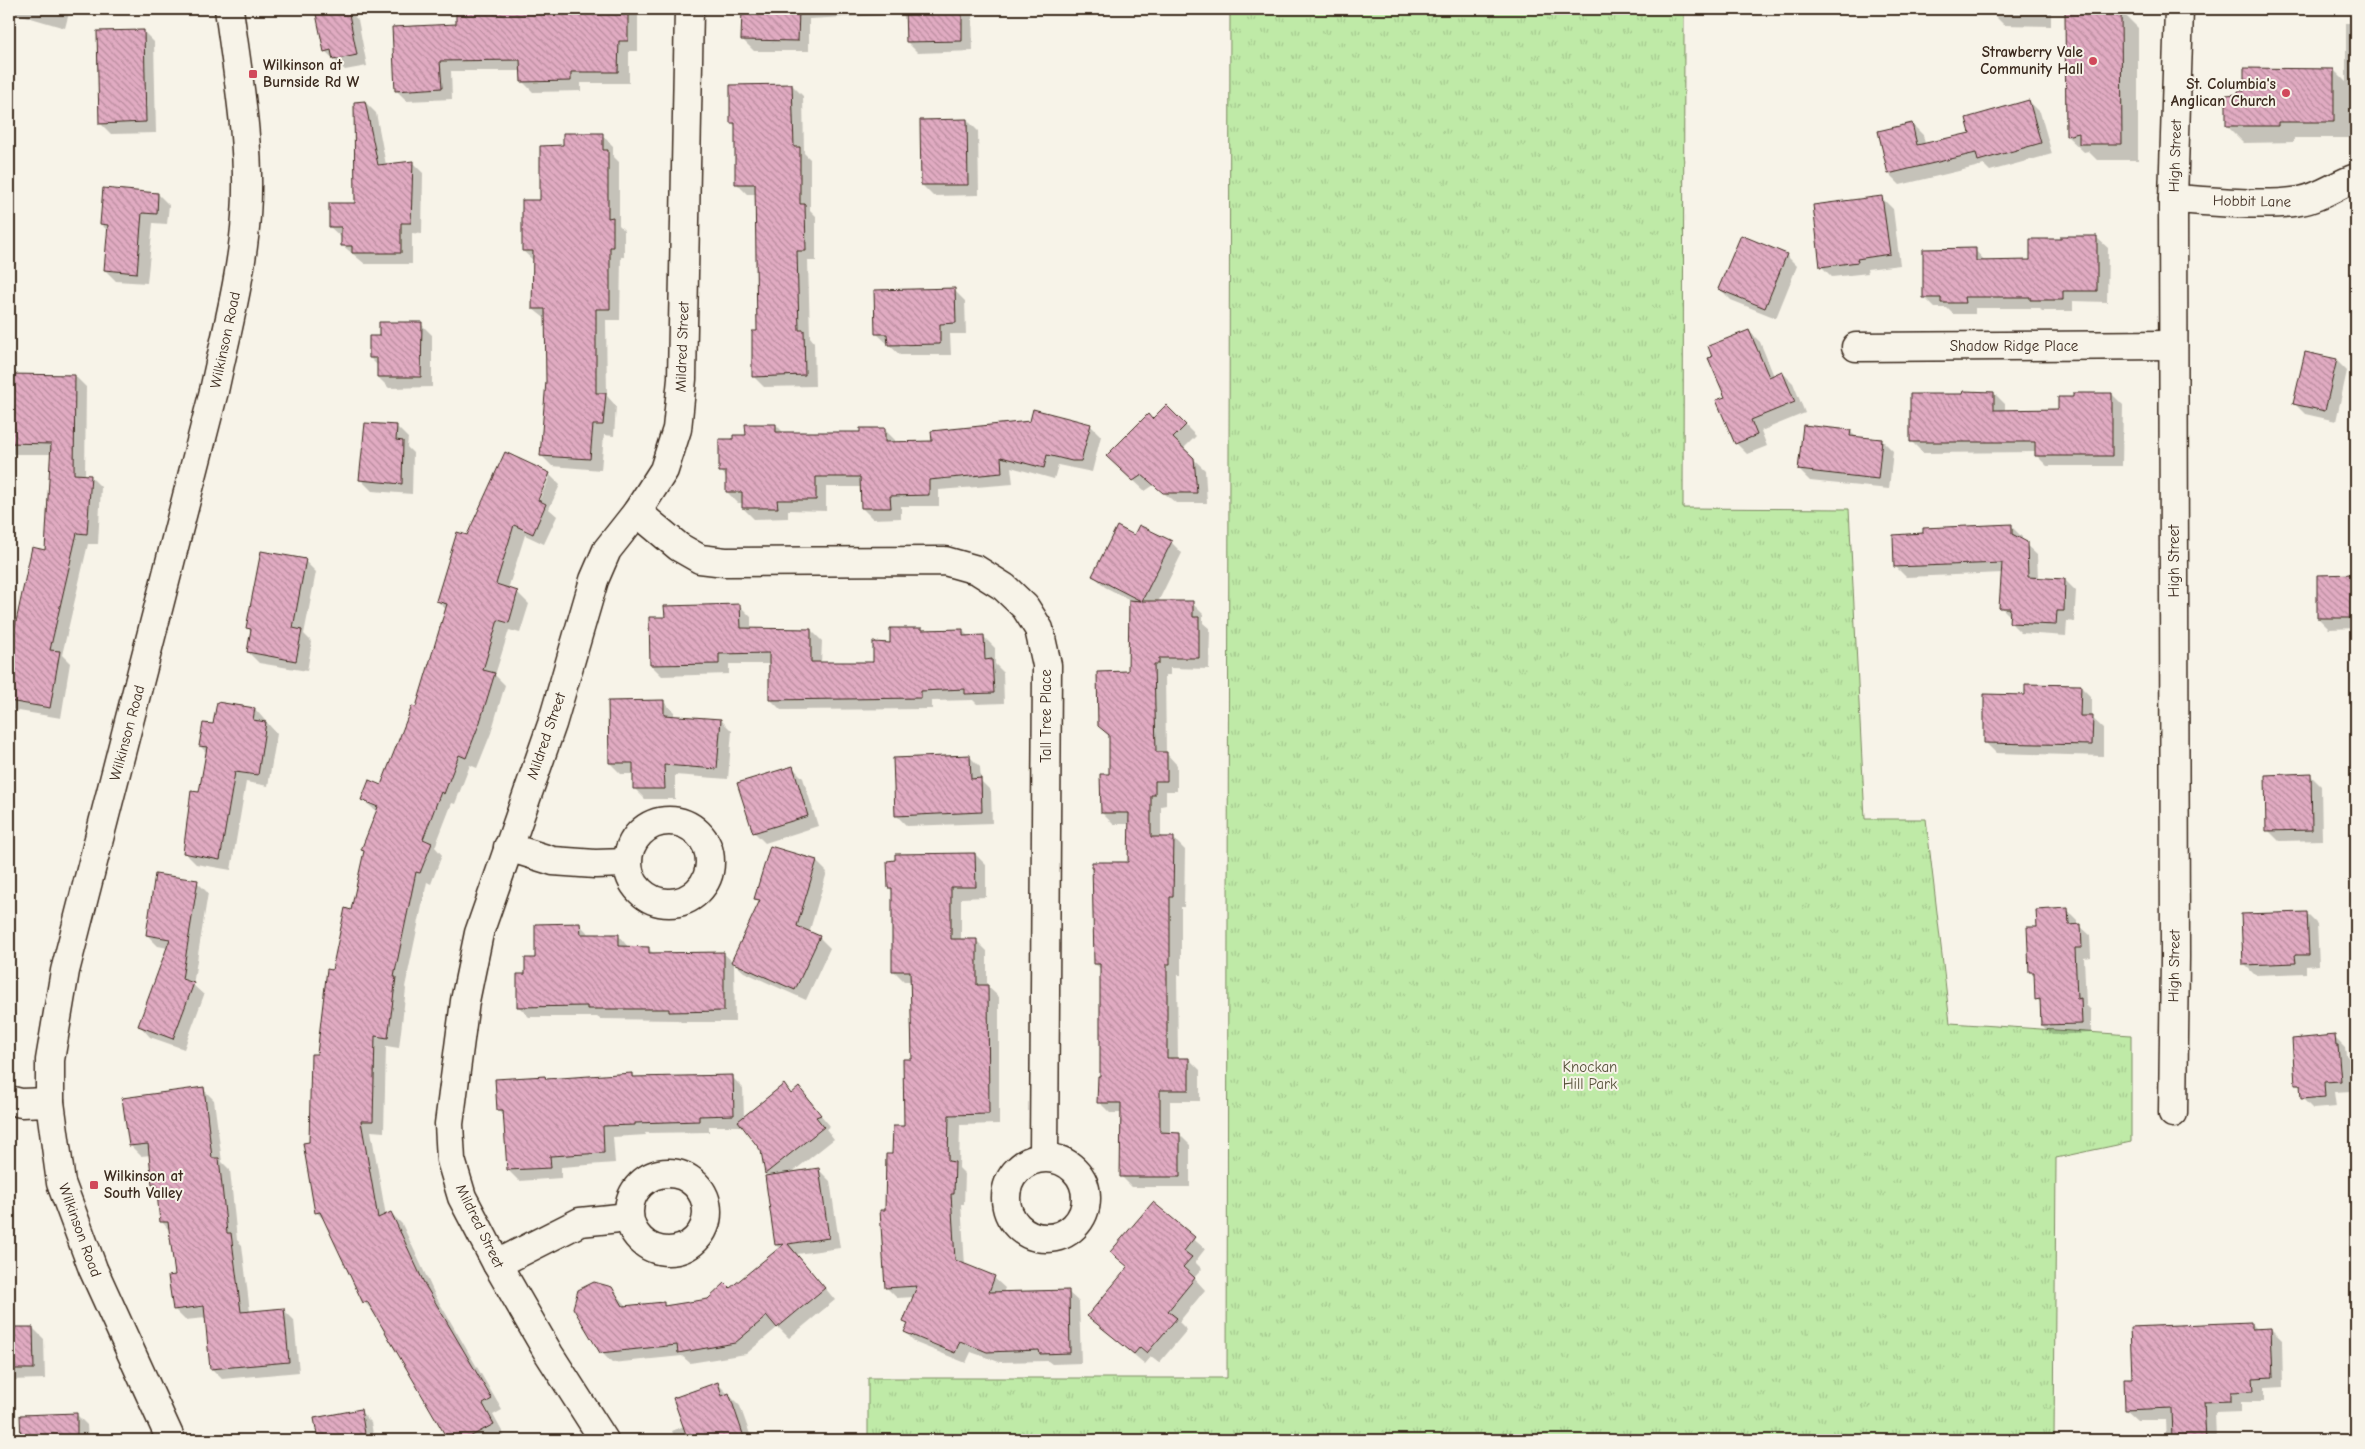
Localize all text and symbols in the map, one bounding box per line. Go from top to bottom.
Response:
place label: Strawberry Vale Community Hall [1980,43,2083,78]
marker: Strawberry Vale Community Hall [2087,55,2099,67]
place label: Wilkinson at Burnside Rd W [263,56,360,91]
marker: Wilkinson at Burnside Rd W [247,68,259,80]
place label: St. Columbia's Anglican Church [2171,75,2276,110]
marker: St. Columbia's Anglican Church [2280,87,2292,99]
street label: High Street [2165,119,2185,193]
street label: Hobbit Lane [2213,191,2292,211]
street label: Wilkinson Road [206,290,244,390]
street label: Mildred Street [671,301,693,393]
street label: Shadow Ridge Place [1950,337,2079,355]
street label: High Street [2165,524,2183,597]
street label: Tall Tree Place [1037,669,1055,763]
street label: Wilkinson Road [106,683,148,783]
street label: Mildred Street [523,689,570,782]
street label: High Street [2164,929,2184,1003]
park label: Knockan Hill Park [1563,1058,1618,1093]
place label: Wilkinson at South Valley [104,1167,184,1202]
marker: Wilkinson at South Valley [88,1179,100,1191]
street label: Wilkinson Road [55,1181,105,1279]
street label: Mildred Street [452,1181,508,1271]

